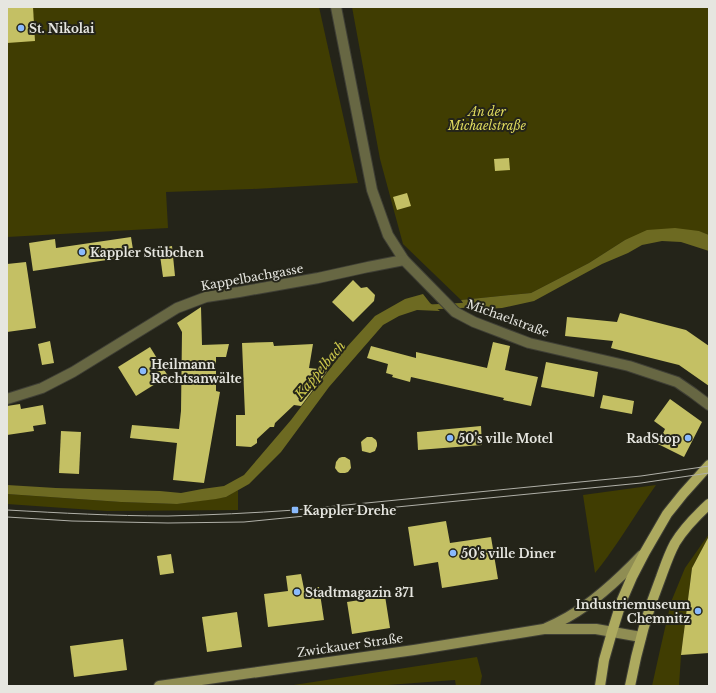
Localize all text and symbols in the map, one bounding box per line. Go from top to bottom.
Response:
place label: St. Nikolai [29,21,95,36]
marker: St. Nikolai [16,23,26,33]
park label: An der Michaelstraße [447,104,526,133]
place label: Kappler Stübchen [90,245,204,260]
marker: Kappler Stübchen [77,247,87,257]
street label: Kappelbachgasse [200,261,305,293]
street label: Michaelstraße [465,296,551,340]
water label: Kappelbach [290,338,349,403]
place label: Heilmann Rechtsanwälte [151,357,242,386]
marker: Heilmann Rechtsanwälte [138,366,148,376]
place label: 50’s ville Motel [458,431,554,446]
place label: RadStop [626,431,680,446]
marker: 50’s ville Motel [445,433,455,443]
marker: RadStop [683,433,693,443]
place label: Kappler Drehe [303,503,396,518]
marker: Kappler Drehe [290,505,300,515]
place label: 50's ville Diner [461,546,556,561]
marker: 50's ville Diner [448,548,458,558]
place label: Stadtmagazin 371 [305,585,414,600]
marker: Stadtmagazin 371 [292,587,302,597]
place label: Industriemuseum Chemnitz [576,597,691,626]
marker: Industriemuseum Chemnitz [693,606,703,616]
street label: Zwickauer Straße [296,630,404,660]

